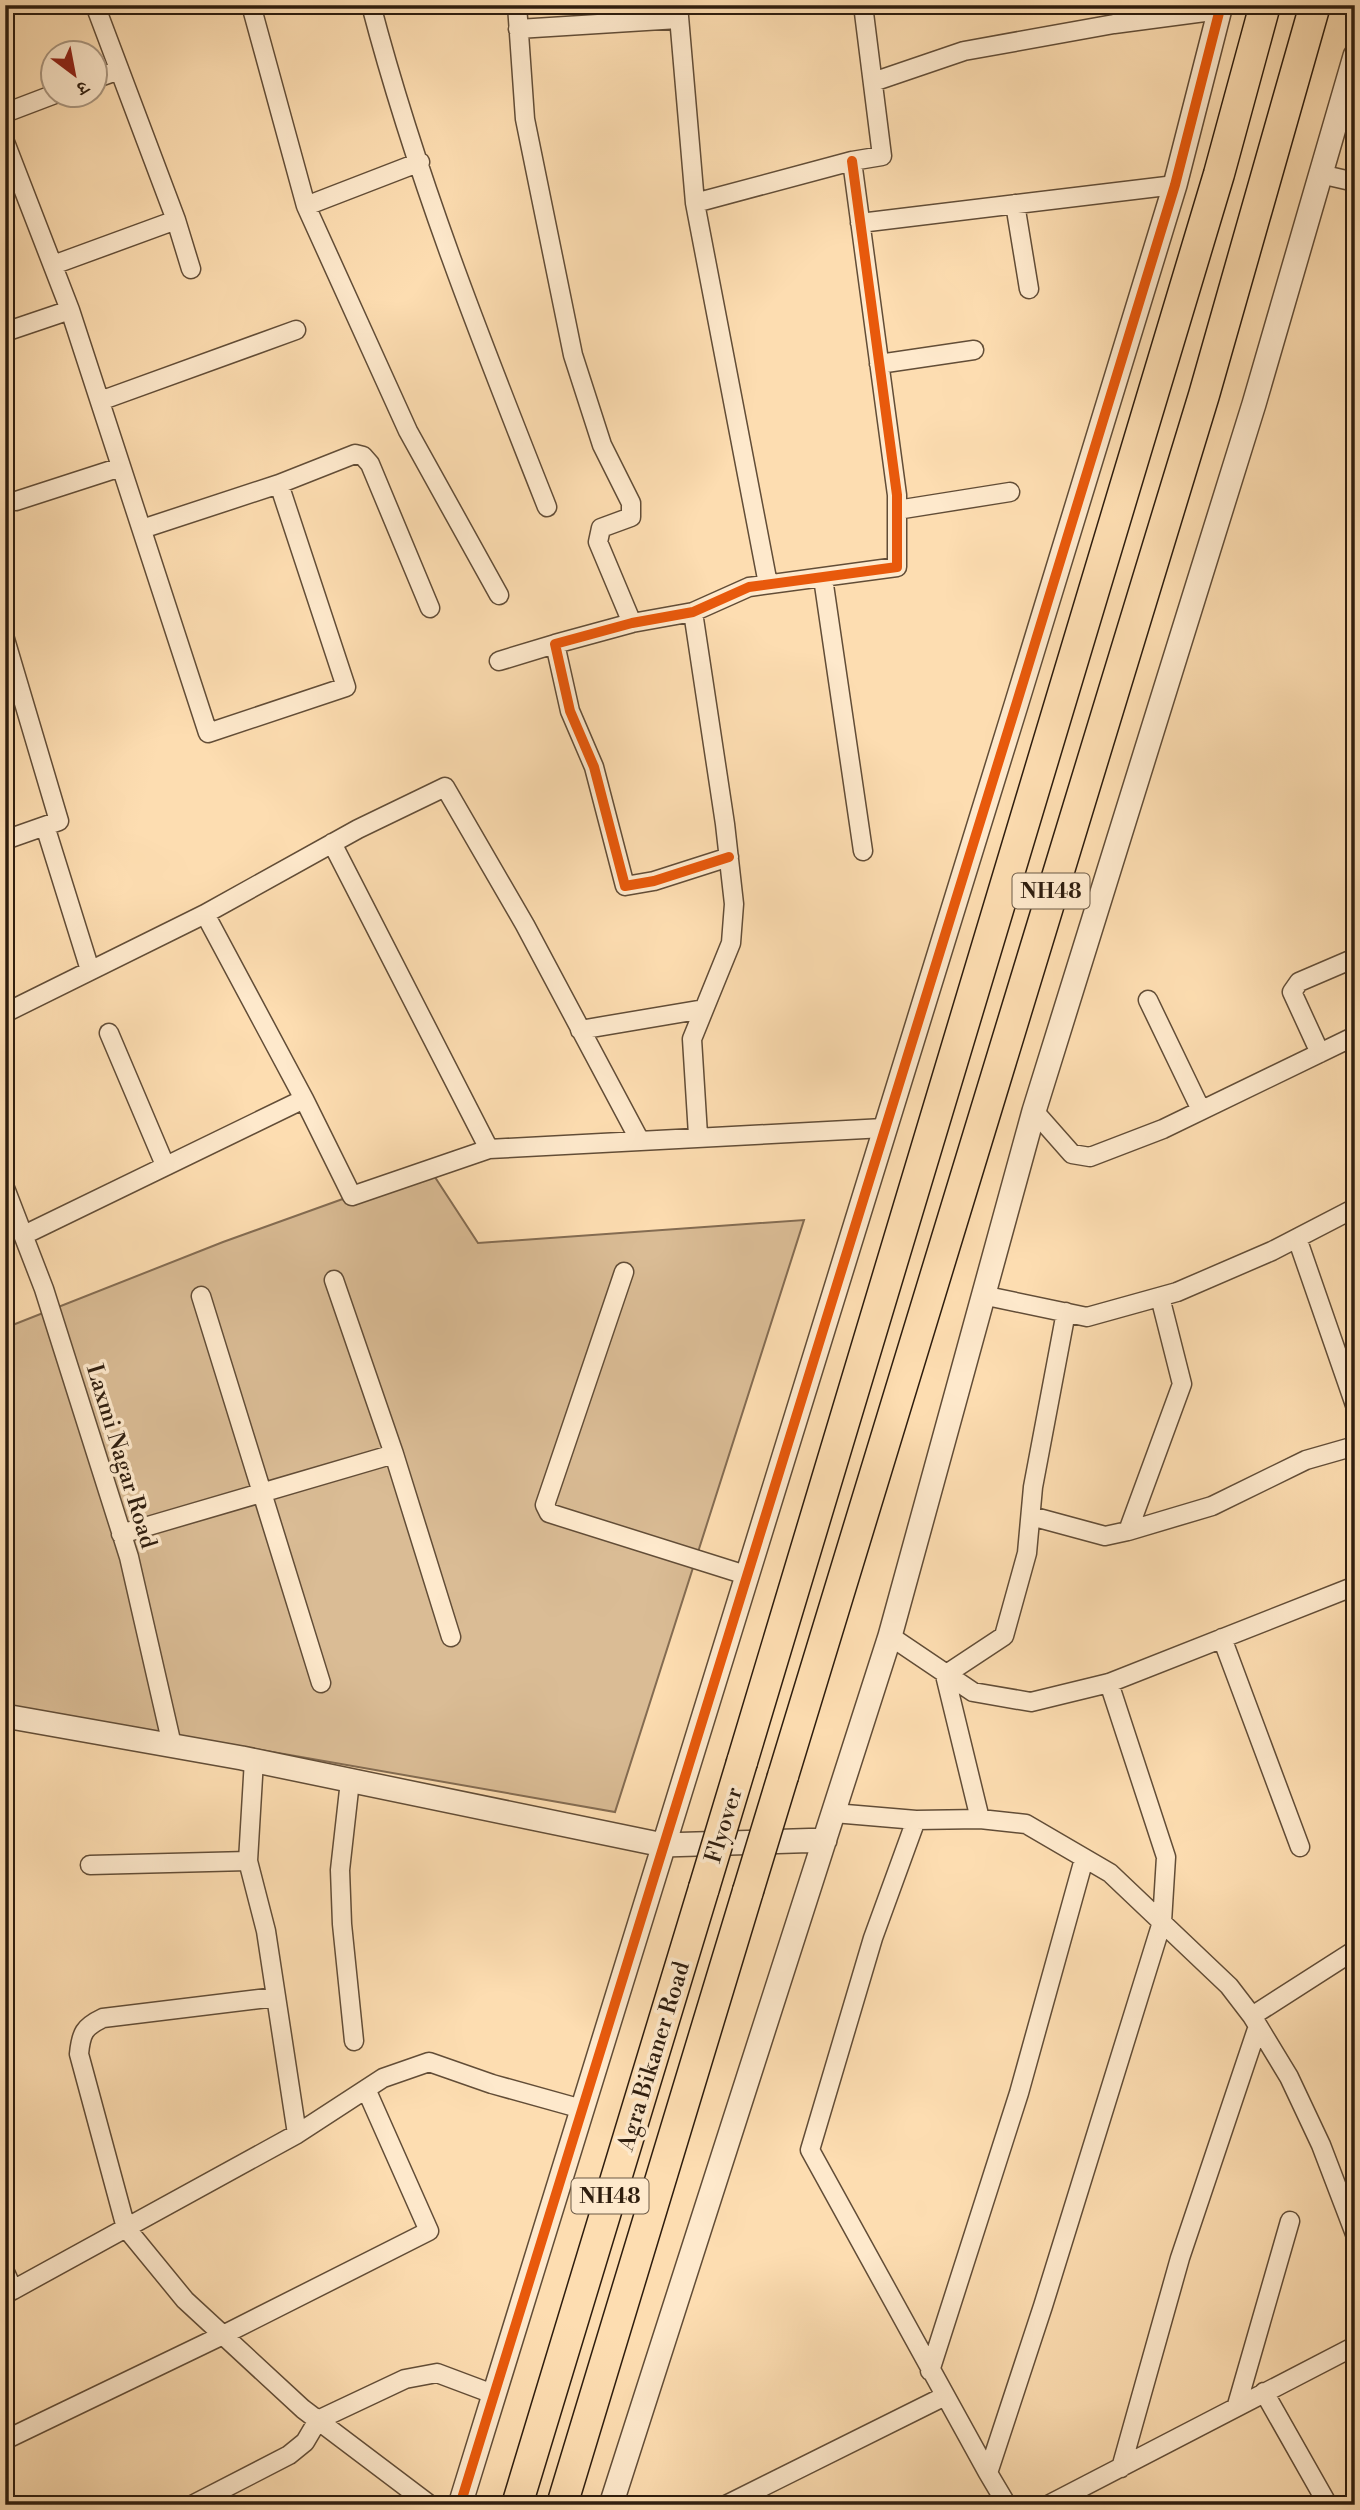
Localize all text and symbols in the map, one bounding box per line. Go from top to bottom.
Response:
north arrow [38,38,108,108]
text: उ [71,74,95,101]
road number: NH48 [1012,874,1090,908]
street label: Laxmi Nagar Road [80,1361,162,1552]
street label: Flyover [699,1784,749,1867]
street label: Agra Bikaner Road [612,1958,696,2155]
road number: NH48 [572,2178,648,2214]

